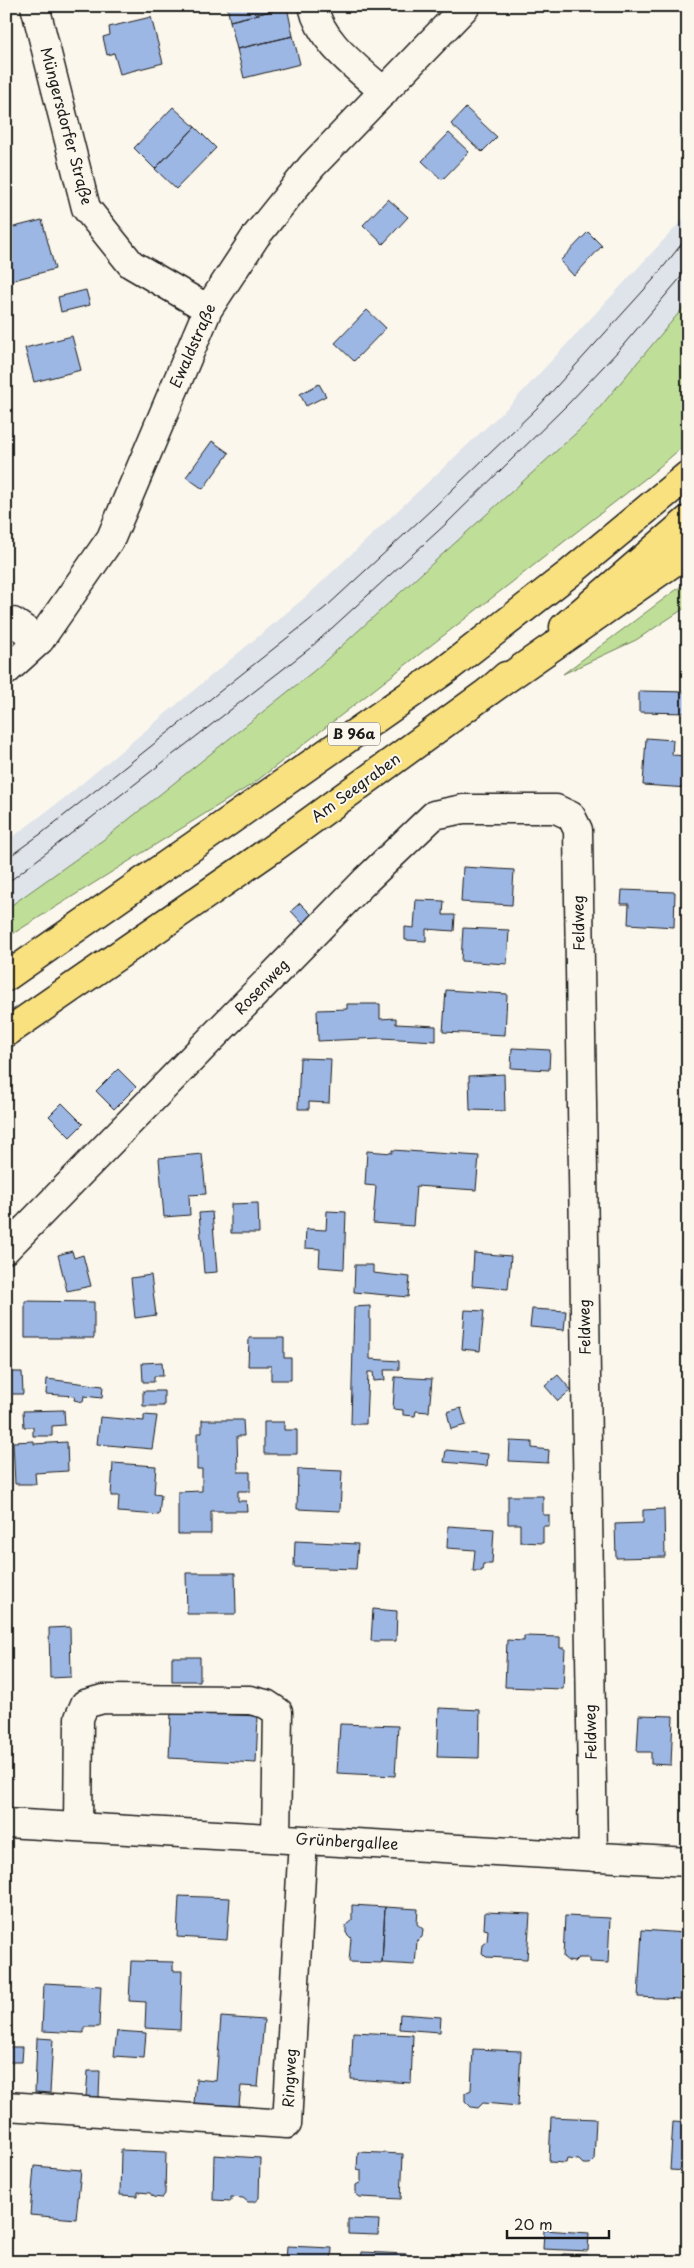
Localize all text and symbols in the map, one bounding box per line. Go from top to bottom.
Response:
street label: Müngersdorfer Straße [35,44,100,207]
street label: Ewaldstraße [163,299,221,391]
road number: B 96a [328,722,380,746]
street label: Am Seegraben [306,746,405,827]
street label: Feldweg [566,895,589,951]
street label: Rosenweg [228,953,294,1019]
street label: Feldweg [572,1299,595,1355]
street label: Feldweg [578,1704,601,1760]
street label: Grünbergallee [295,1826,399,1855]
street label: Ringweg [275,2048,302,2108]
scale bar [507,2208,609,2240]
text: 20 m [514,2212,553,2235]

